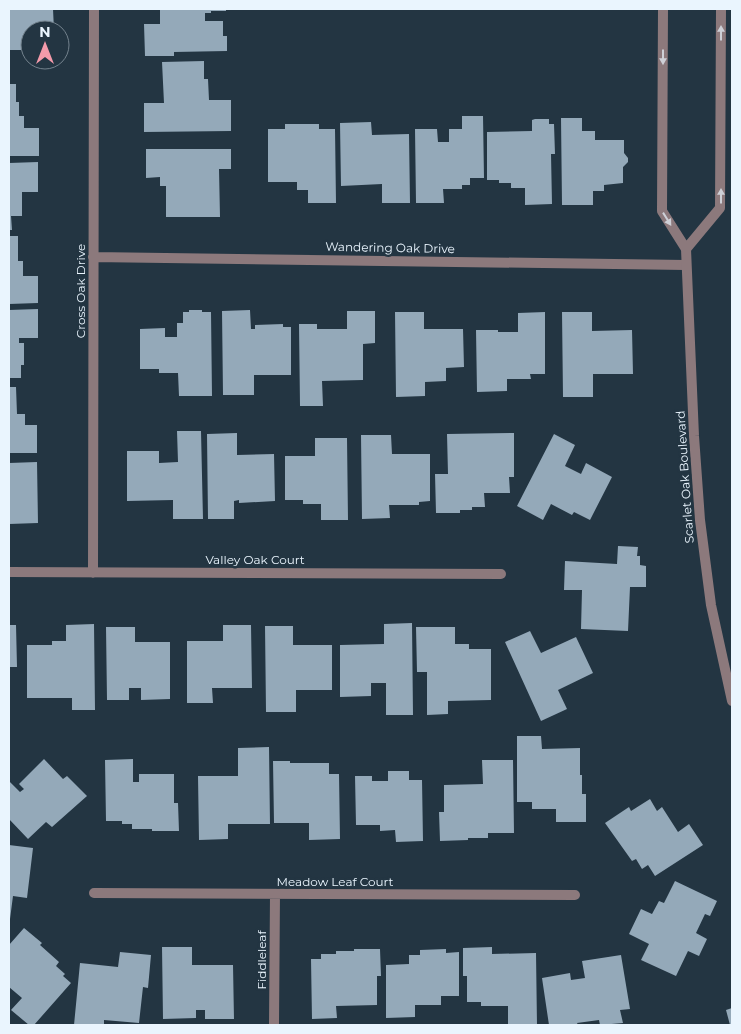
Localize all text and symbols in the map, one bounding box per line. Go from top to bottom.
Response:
north arrow [20,20,70,70]
text: N [39,23,51,41]
one-way arrow [717,25,725,41]
one-way arrow [659,50,667,66]
one-way arrow [717,187,725,203]
one-way arrow [662,212,671,225]
street label: Wandering Oak Drive [325,239,455,256]
street label: Cross Oak Drive [73,244,88,338]
street label: Scarlet Oak Boulevard [672,410,697,544]
street label: Valley Oak Court [205,552,305,567]
street label: Meadow Leaf Court [277,874,394,889]
street label: Fiddleleaf [254,930,269,990]

